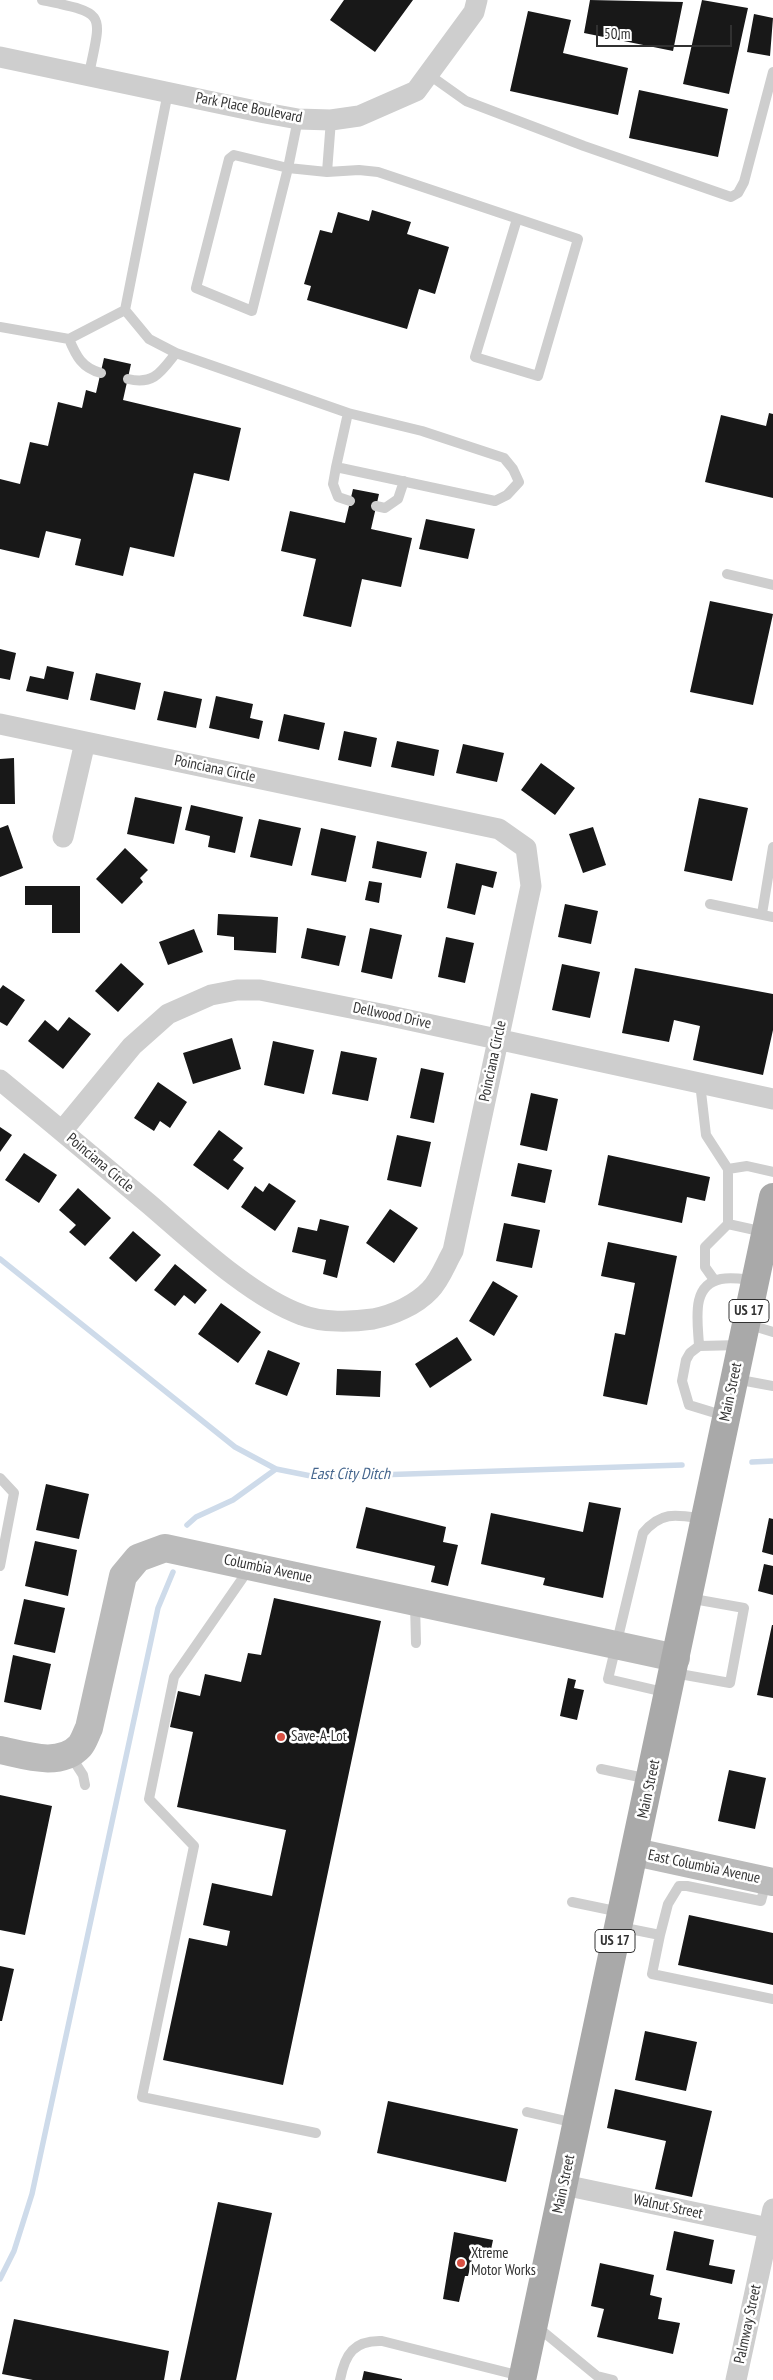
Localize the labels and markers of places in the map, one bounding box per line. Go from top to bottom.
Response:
place label: Save-A-Lot [291,1728,347,1746]
marker: Save-A-Lot [275,1731,287,1743]
place label: Xtreme Motor Works [471,2245,536,2280]
marker: Xtreme Motor Works [455,2257,467,2269]

